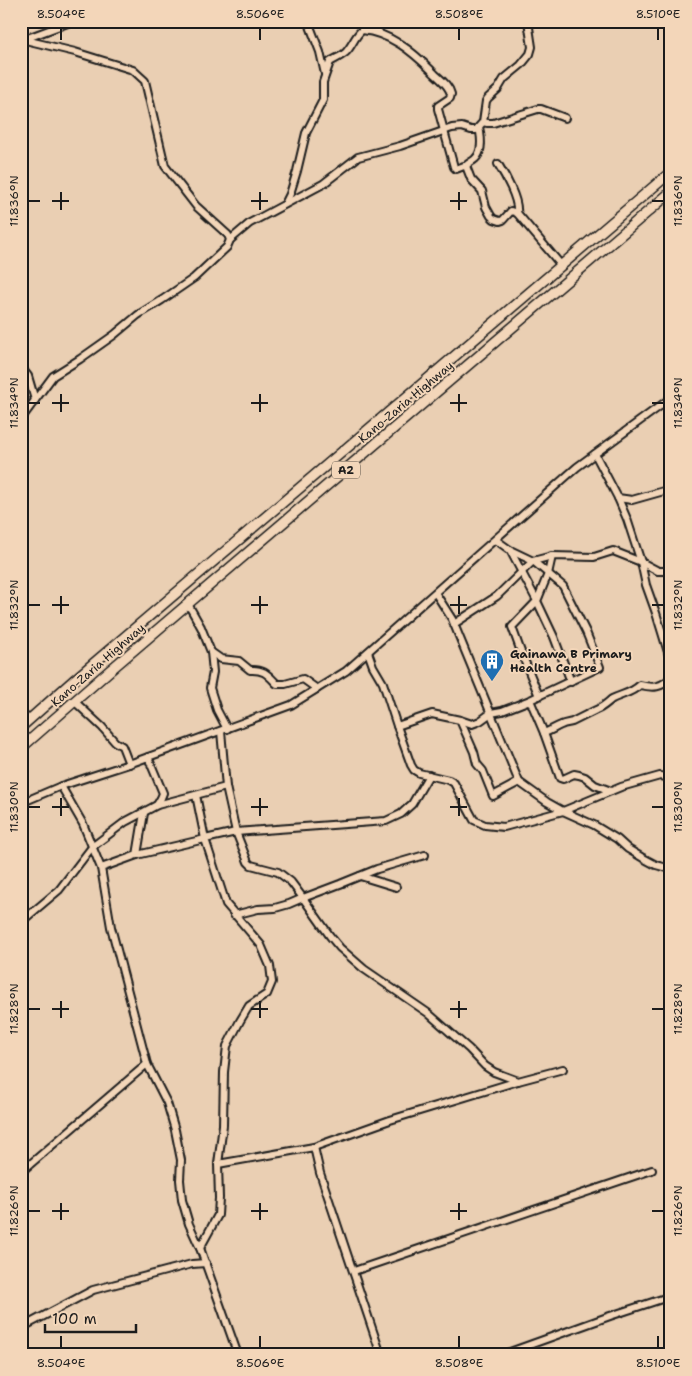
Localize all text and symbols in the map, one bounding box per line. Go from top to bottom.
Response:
text: 8.504°E [37,6,85,22]
text: 8.506°E [236,6,284,22]
text: 8.508°E [435,6,483,22]
text: 8.510°E [636,6,680,22]
text: 11.836°N [6,175,22,227]
text: 11.836°N [670,175,686,227]
street label: Kano-Zaria Highway [355,357,457,446]
text: 11.834°N [6,377,22,429]
text: 11.834°N [670,377,686,429]
road number: A2 [332,462,360,478]
text: 11.832°N [6,580,22,630]
text: 11.832°N [670,580,686,630]
street label: Kano-Zaria Highway [48,620,148,710]
place label: Gainawa B Primary Health Centre [510,646,632,676]
building icon: Gainawa B Primary Health Centre [479,648,505,682]
text: 11.830°N [6,781,22,833]
text: 11.830°N [670,781,686,833]
text: 11.828°N [6,983,22,1035]
text: 11.828°N [670,983,686,1035]
text: 11.826°N [6,1185,22,1237]
text: 11.826°N [670,1185,686,1237]
scale bar [45,1301,136,1333]
text: 100 m [52,1309,97,1329]
text: 8.504°E [37,1355,85,1371]
text: 8.506°E [236,1355,284,1371]
text: 8.508°E [435,1355,483,1371]
text: 8.510°E [636,1355,680,1371]

